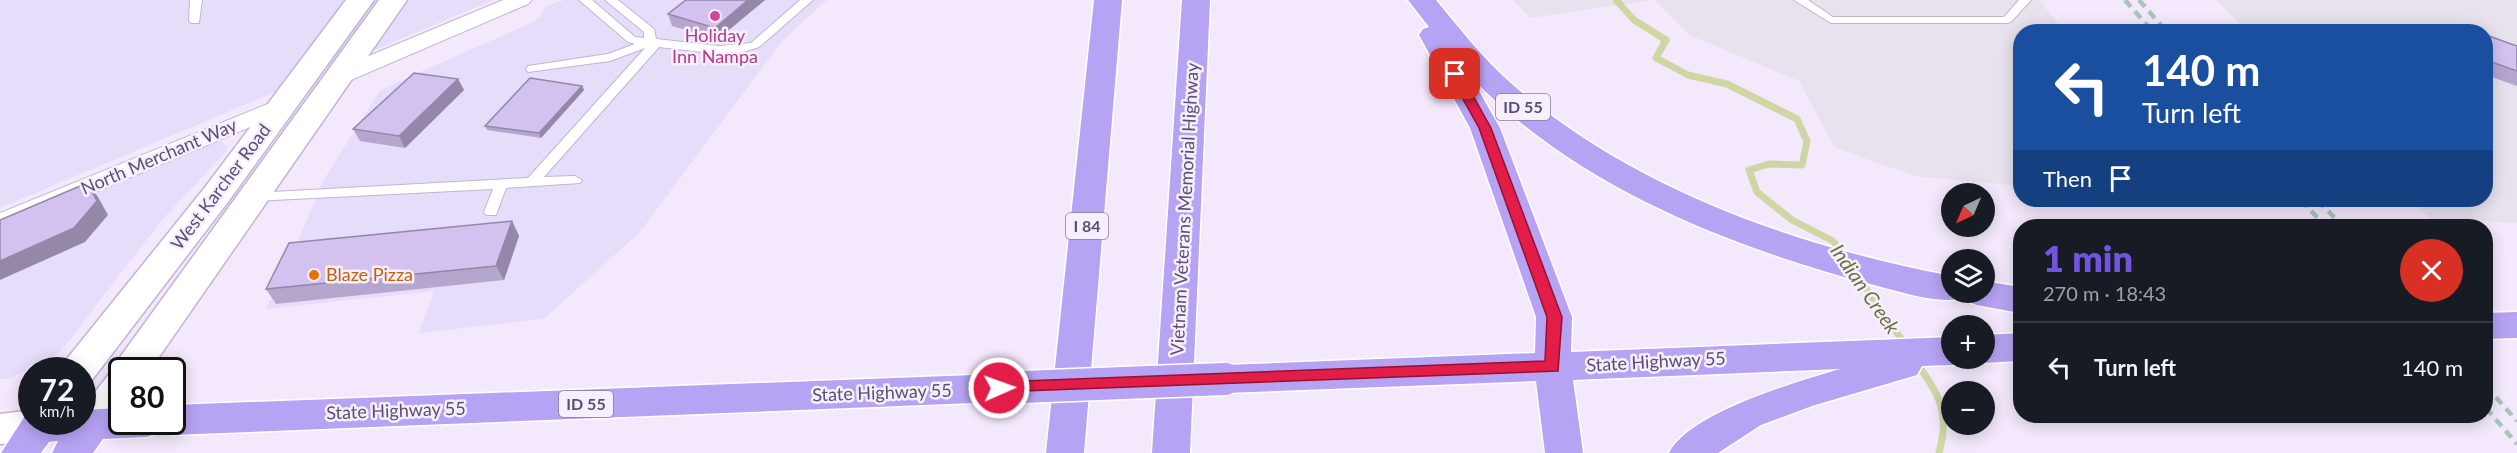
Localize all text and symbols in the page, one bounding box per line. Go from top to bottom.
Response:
marker: Holiday Inn Nampa [708,9,722,23]
place label: Holiday Inn Nampa [672,24,758,67]
text: 140 m [2142,45,2260,95]
pin [1429,48,1480,99]
icon: left [2043,48,2121,126]
icon: arrive [1438,57,1471,90]
street label: Vietnam Veterans Memorial Highway [1165,61,1203,356]
road number: ID 55 [1496,94,1550,120]
text: Turn left [2142,96,2241,129]
street label: North Merchant Way [77,113,241,199]
street label: West Karcher Road [166,119,275,254]
icon: arrive [2104,162,2137,195]
text: Then [2043,165,2092,192]
north arrow [1941,183,1995,237]
map controls [1941,183,1995,435]
road number: I 84 [1066,213,1108,239]
text: 1 min [2043,236,2133,280]
water label: Indian Creek [1826,239,1906,338]
button: close [2400,239,2463,302]
button: layers [1941,249,1995,303]
place label: Blaze Pizza [326,263,413,285]
marker: Blaze Pizza [307,268,321,282]
text: 270 m · 18:43 [2043,281,2166,305]
button: + [1941,315,1995,369]
street label: State Highway 55 [1586,346,1726,376]
icon: left [2043,351,2076,384]
text: Turn left [2094,354,2176,381]
text: 140 m [2401,354,2463,381]
position arrow [967,356,1031,420]
speed limit sign: 80 [108,357,186,435]
text: 72 [40,371,74,407]
street label: State Highway 55 [812,379,952,405]
button: − [1941,381,1995,435]
road number: ID 55 [559,391,613,417]
street label: State Highway 55 [326,397,466,423]
text: km/h [39,402,75,420]

